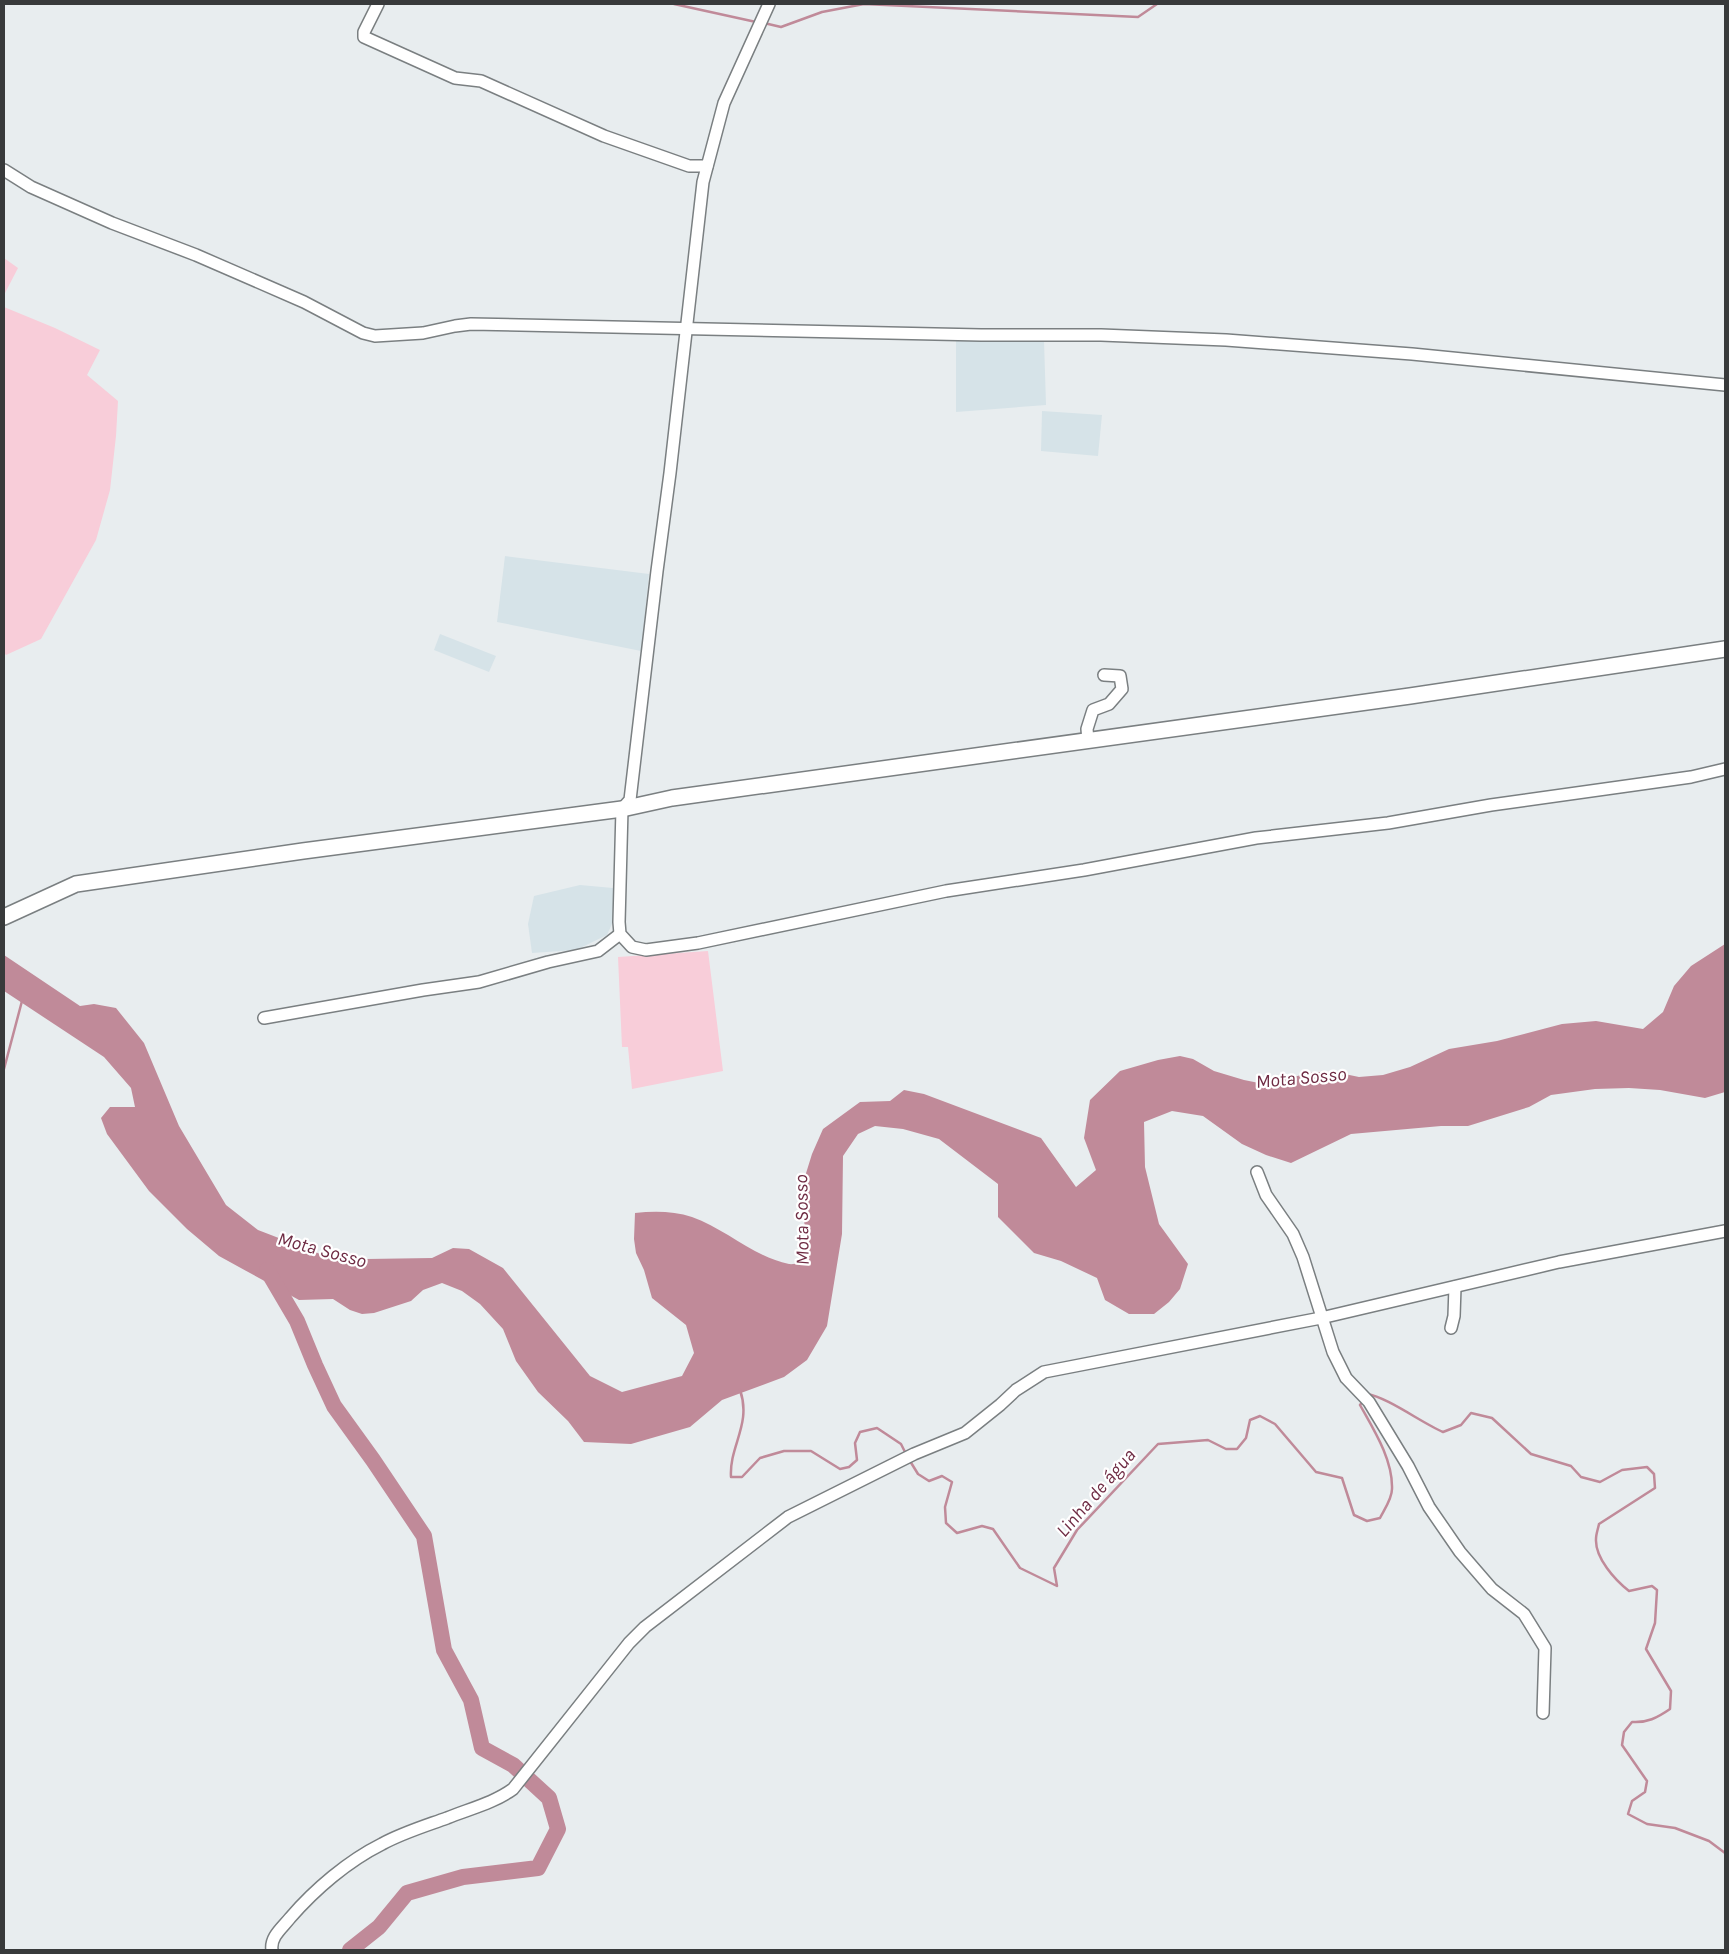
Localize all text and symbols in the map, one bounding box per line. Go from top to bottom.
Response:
water label: Mota Sosso [1255,1063,1348,1093]
water label: Mota Sosso [790,1174,814,1266]
water label: Mota Sosso [275,1228,369,1273]
water label: Linha de água [1052,1444,1140,1542]

